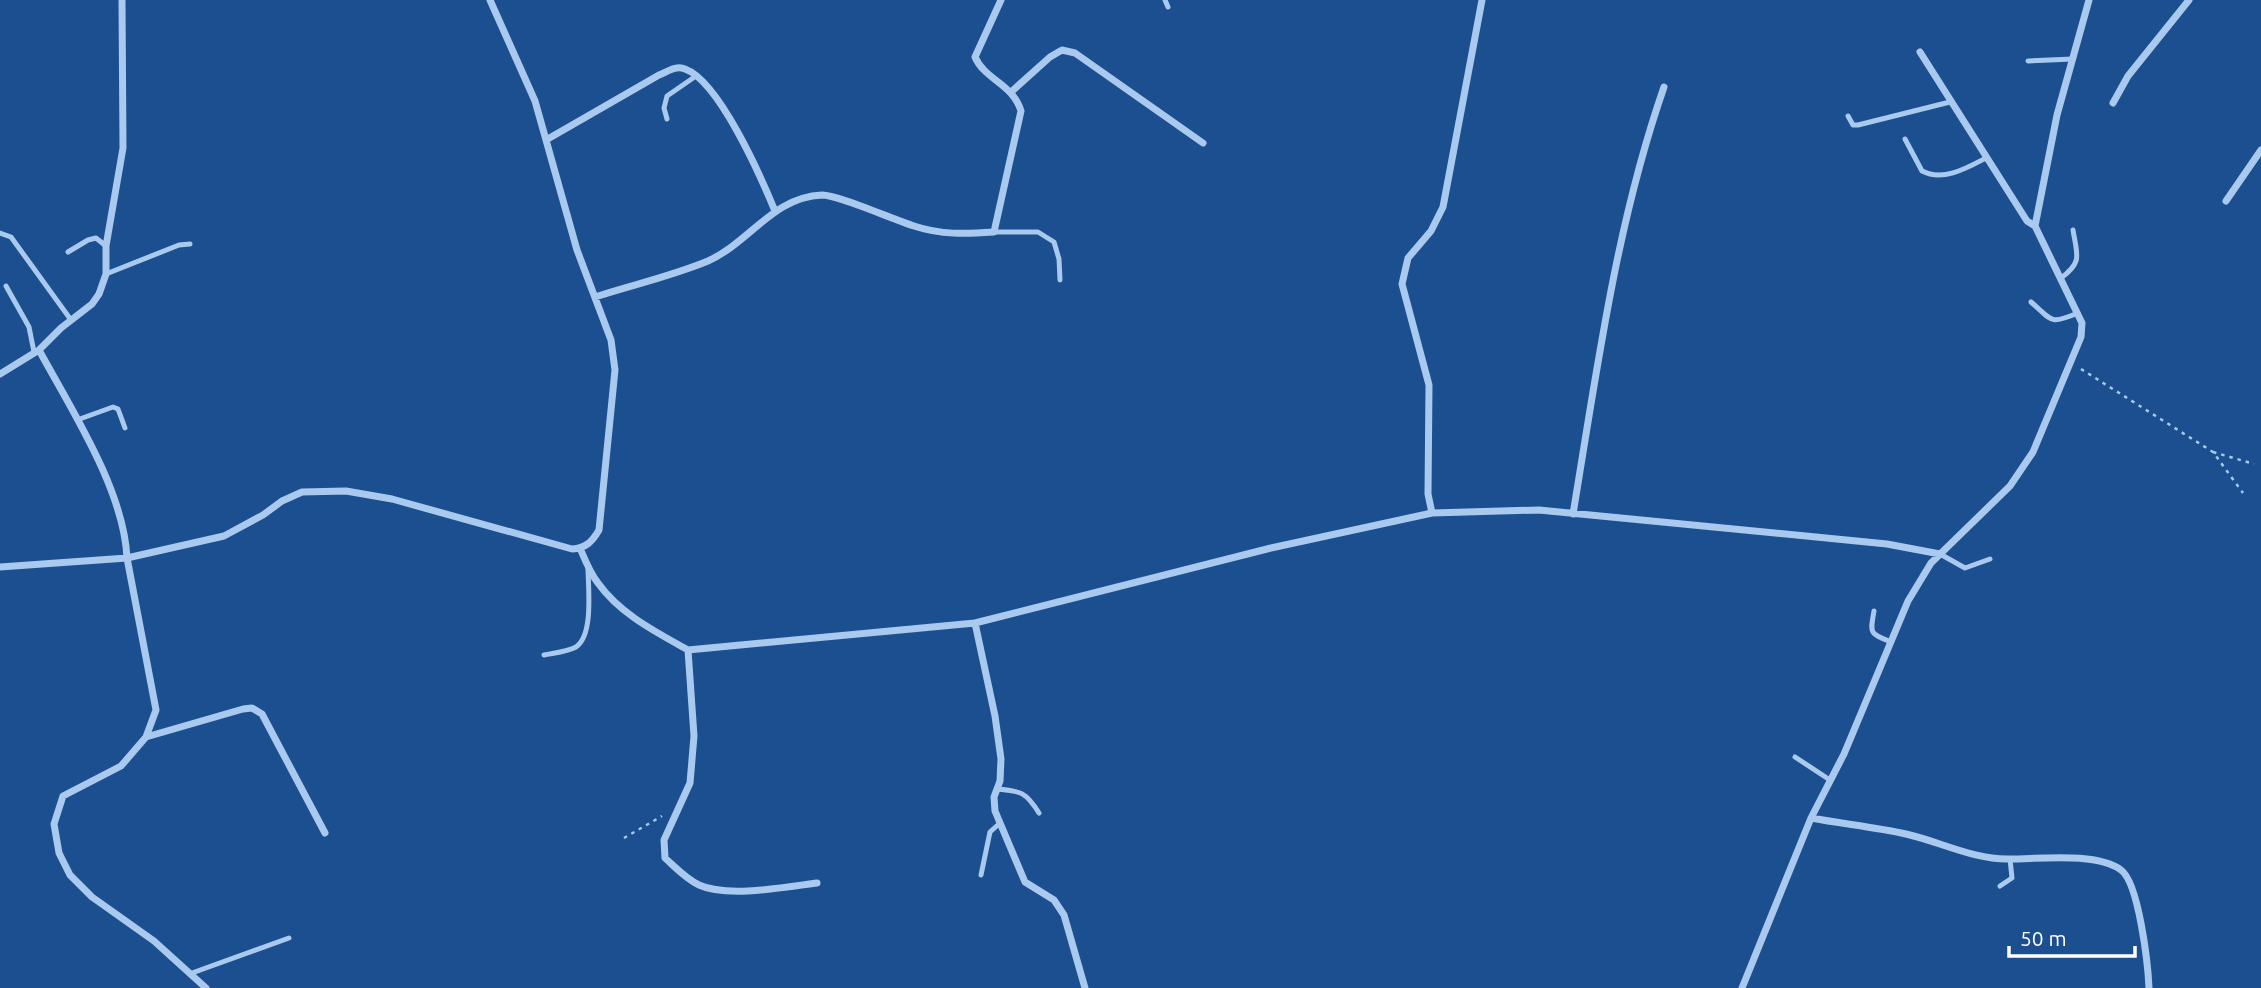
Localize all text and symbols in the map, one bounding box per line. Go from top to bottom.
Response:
scale bar [2009,914,2135,958]
text: 50 m [2020,926,2067,950]

